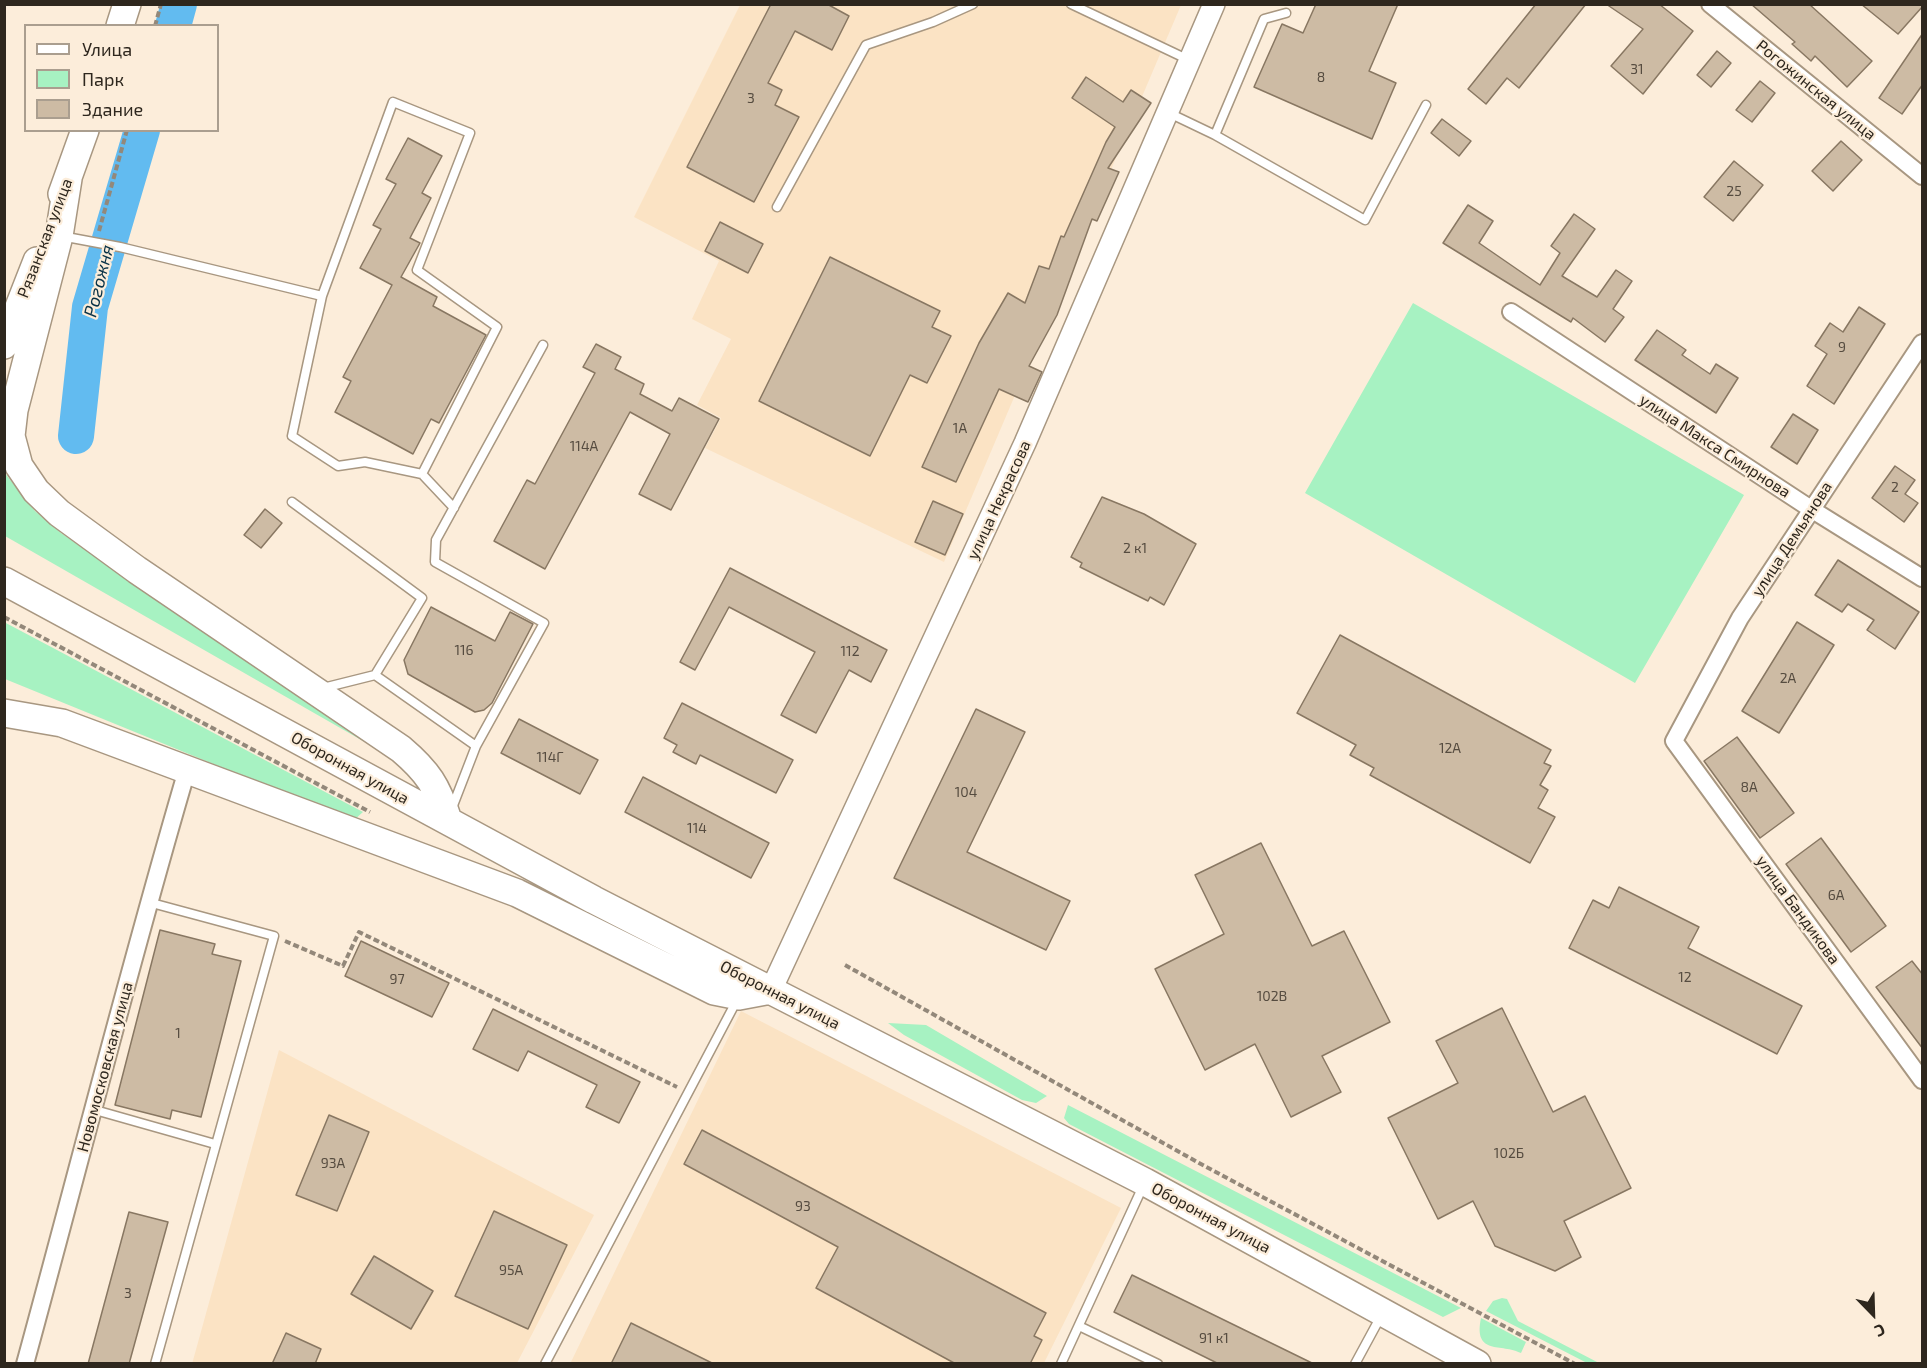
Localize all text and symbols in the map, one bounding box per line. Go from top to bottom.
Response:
legend [24,24,219,132]
street label: Рогожинская улица [1752,36,1880,144]
text: Улица [82,38,132,60]
house number: 31 [1630,61,1644,77]
text: Парк [82,68,124,90]
house number: 8 [1317,69,1325,85]
house number: 3 [747,90,755,106]
text: Здание [82,98,143,120]
street label: Рязанская улица [13,176,77,300]
house number: 25 [1726,183,1742,199]
water label: Рогожня [80,242,118,320]
house number: 9 [1838,339,1846,355]
street label: улица Макса Смирнова [1636,390,1794,502]
house number: 1А [953,420,967,436]
house number: 114А [570,438,598,454]
street label: улица Некрасова [963,438,1035,562]
street label: улица Демьянова [1748,478,1836,600]
house number: 2 [1891,479,1899,495]
house number: 2 к1 [1123,540,1147,556]
house number: 116 [454,642,474,658]
house number: 112 [840,643,860,659]
house number: 2А [1780,670,1796,686]
street label: Оборонная улица [288,728,412,808]
house number: 12А [1439,740,1461,756]
house number: 114Г [536,749,564,765]
house number: 8А [1740,779,1758,795]
house number: 104 [955,784,977,800]
house number: 114 [687,820,707,836]
street label: улица Бандикова [1752,852,1844,968]
house number: 6А [1828,887,1844,903]
street label: Оборонная улица [717,957,843,1033]
house number: 12 [1678,969,1692,985]
house number: 97 [389,971,405,987]
street label: Новомосковская улица [73,980,137,1154]
house number: 102В [1257,988,1287,1004]
house number: 1 [175,1025,181,1041]
house number: 102Б [1494,1145,1524,1161]
house number: 93А [321,1155,345,1171]
street label: Оборонная улица [1148,1179,1274,1257]
house number: 93 [795,1198,811,1214]
house number: 95А [499,1262,523,1278]
north arrow [1843,1284,1903,1344]
house number: 3 [124,1285,132,1301]
text: С [1872,1320,1888,1342]
house number: 91 к1 [1199,1330,1229,1346]

